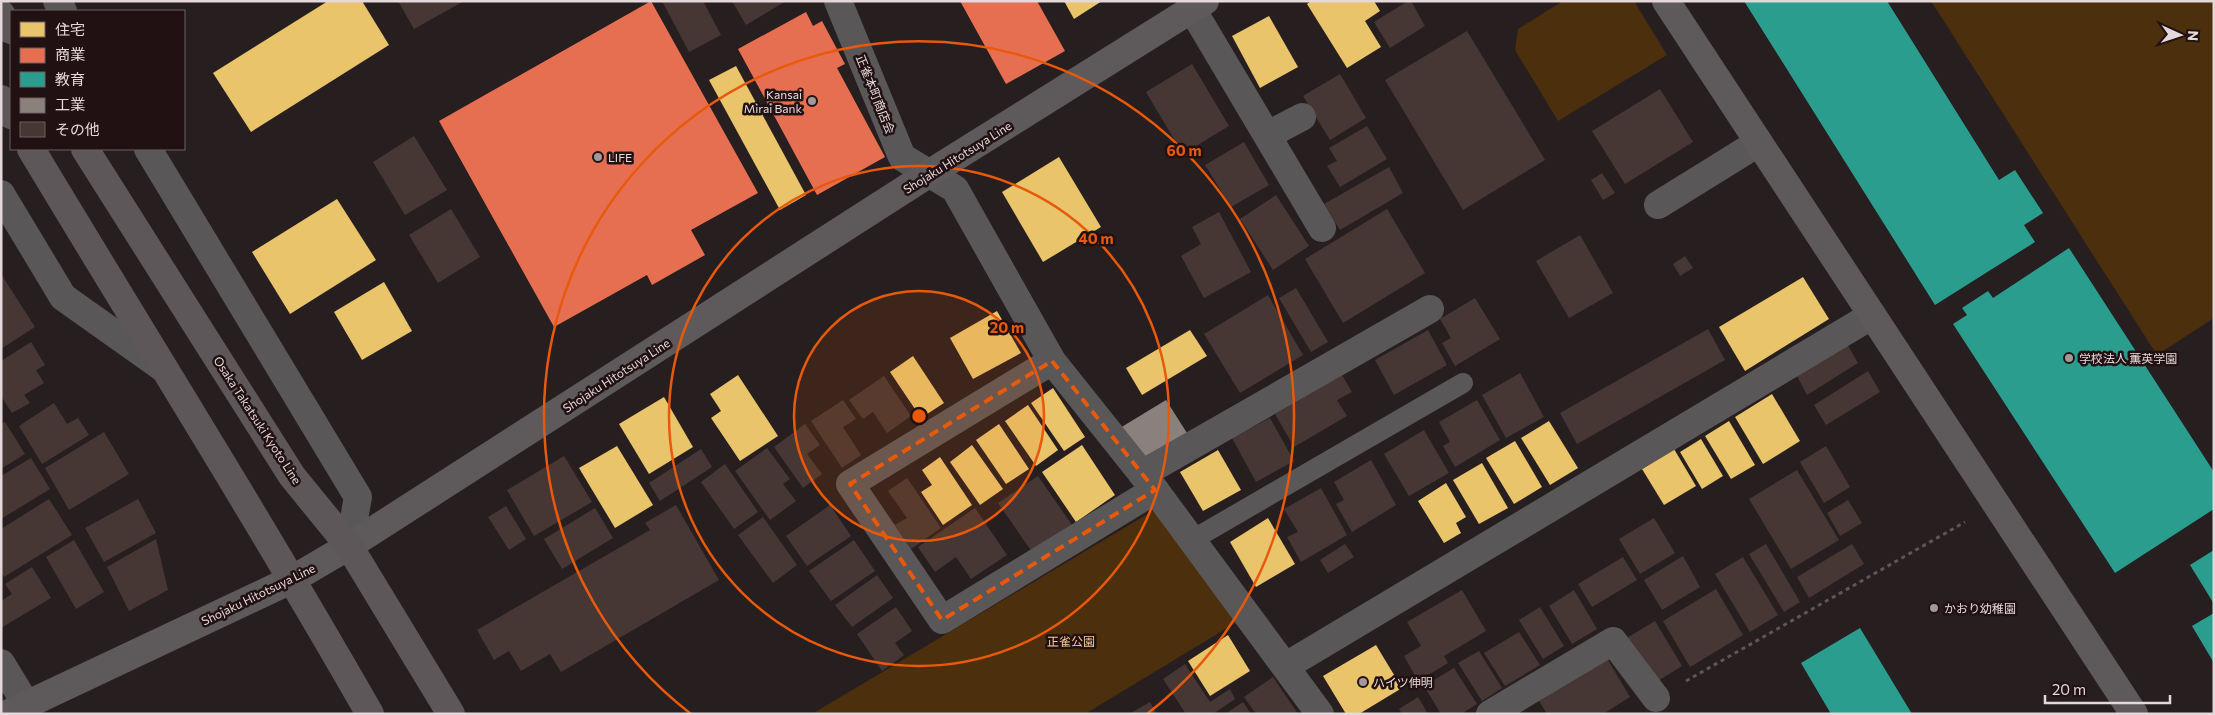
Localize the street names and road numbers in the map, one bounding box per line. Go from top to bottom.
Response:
street label: 正雀本町商店会 [854,52,898,136]
street label: Shojaku Hitotsuya Line [900,118,1014,196]
street label: Shojaku Hitotsuya Line [560,335,672,415]
street label: Osaka Takatsuki Kyoto Line [211,353,305,487]
street label: Shojaku Hitotsuya Line [199,560,317,628]

